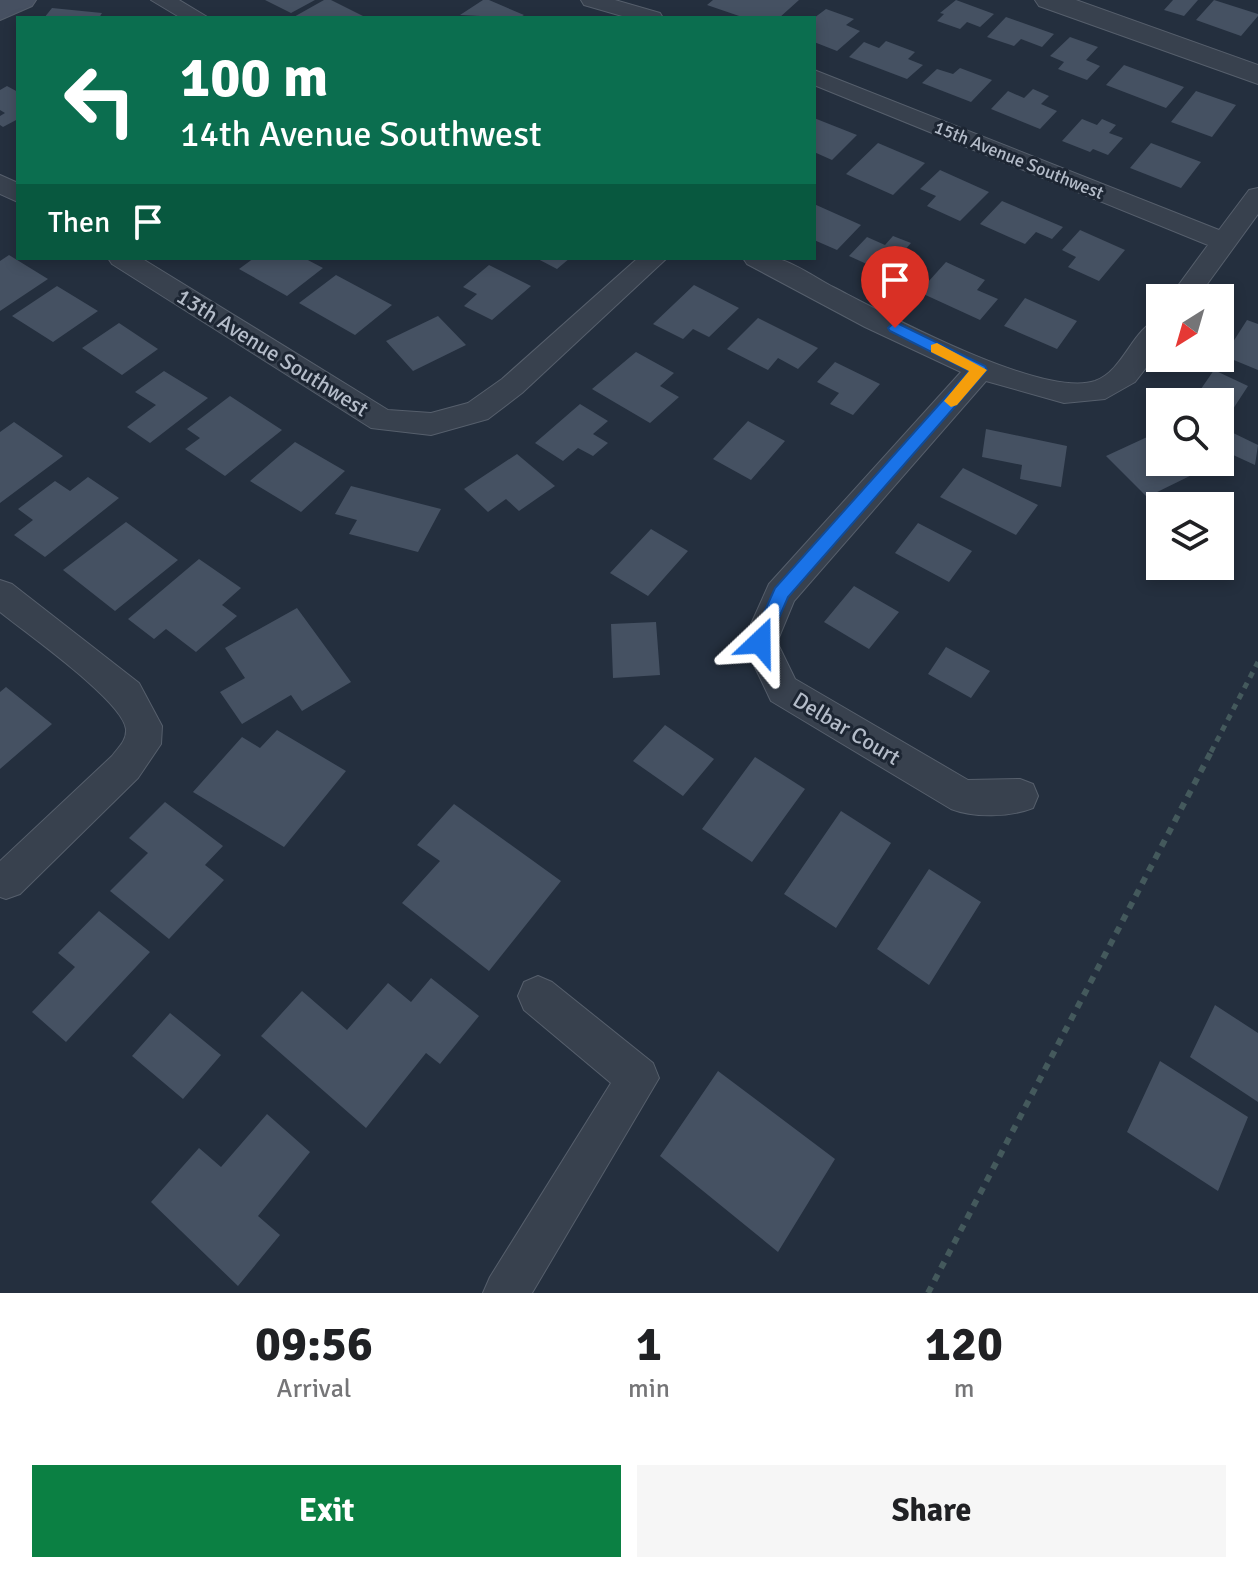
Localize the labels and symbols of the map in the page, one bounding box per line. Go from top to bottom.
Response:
street label: 15th Avenue Southwest [931,116,1107,204]
pin [861,246,929,328]
street label: 13th Avenue Southwest [172,282,374,423]
north arrow [1146,284,1234,372]
position arrow [718,600,802,684]
street label: Delbar Court [788,686,905,771]

